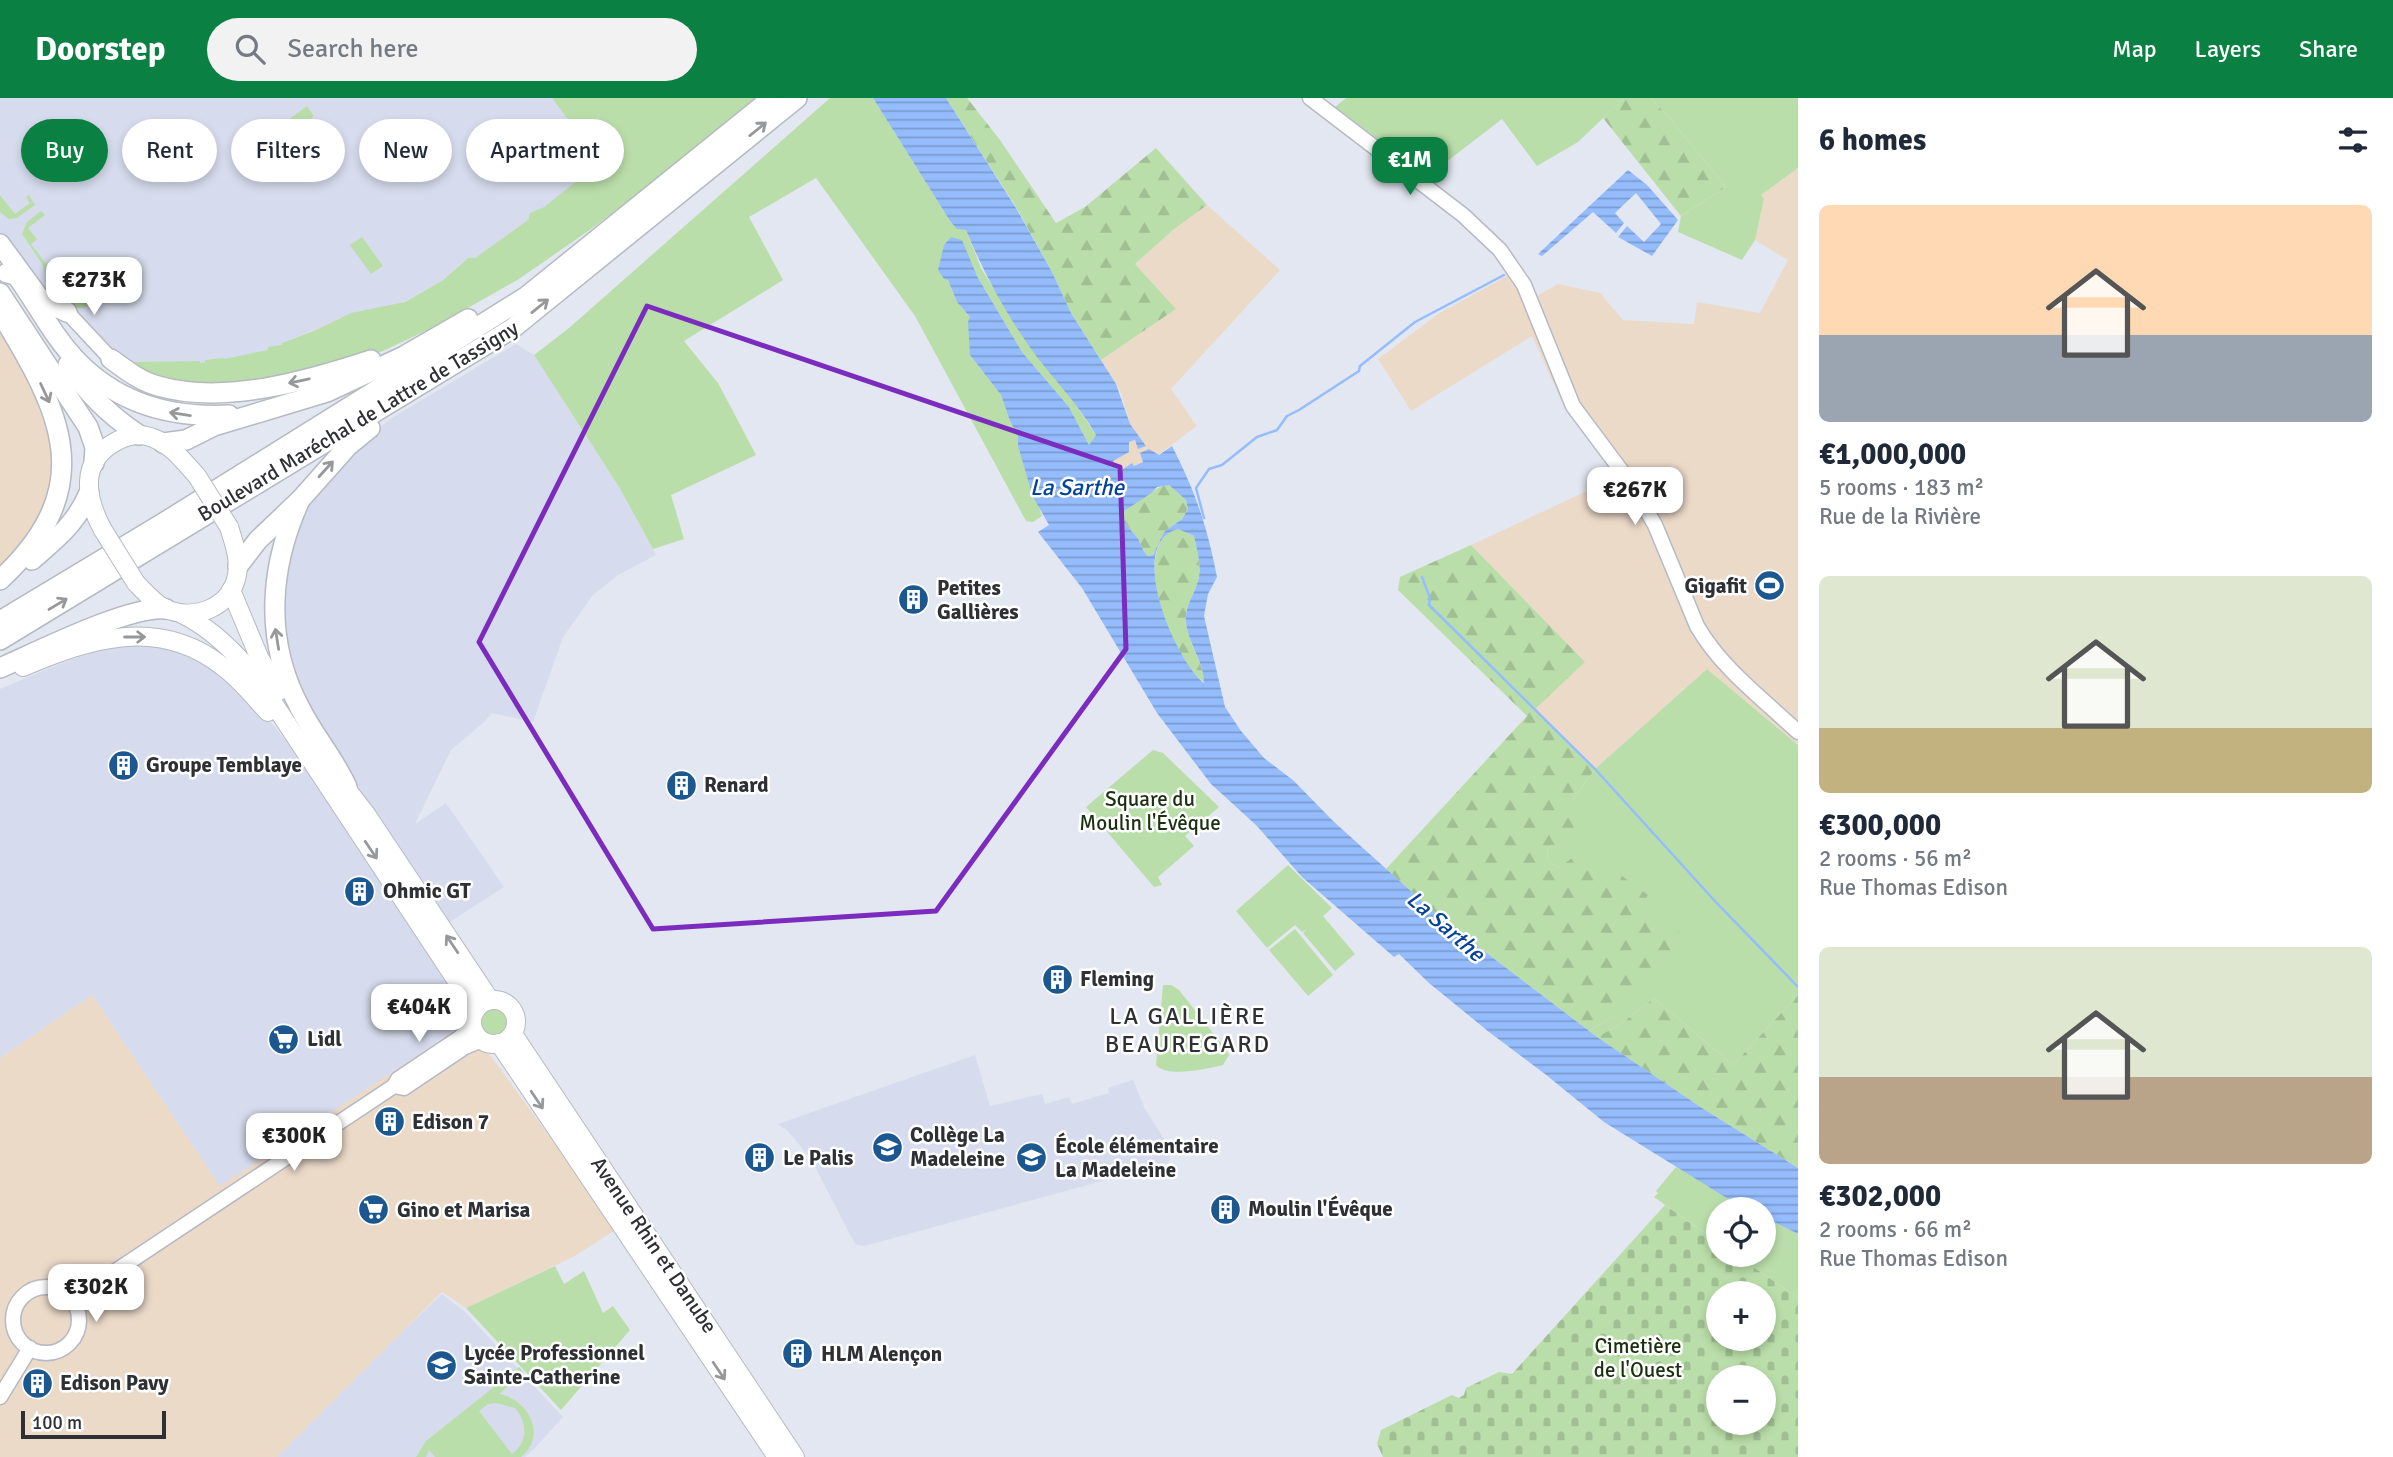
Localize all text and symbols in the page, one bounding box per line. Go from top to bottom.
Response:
search box [207,18,697,81]
text: Doorstep [35,29,165,70]
icon: search [231,30,269,68]
text: Search here [287,33,419,65]
text: Map [2112,34,2157,64]
text: Layers [2195,34,2261,64]
text: Share [2299,34,2358,64]
chip: Buy [21,119,108,182]
chip: Rent [122,119,217,182]
chip: Filters [231,119,345,182]
chip: New [359,119,452,182]
chip: Apartment [466,119,624,182]
icon: filters [2334,121,2372,159]
one-way arrow [748,122,766,137]
text: 6 homes [1819,122,1926,159]
pin: €1M [1376,138,1444,197]
text: €1M [1388,145,1432,174]
icon: home [2033,250,2159,376]
pin: €273K [45,258,143,317]
text: €273K [62,265,126,294]
one-way arrow [530,299,548,314]
street label: Boulevard Maréchal de Lattre de Tassigny [193,315,523,527]
one-way arrow [288,374,311,388]
one-way arrow [39,382,52,403]
one-way arrow [169,407,192,420]
text: €1,000,000 [1819,436,1966,473]
one-way arrow [318,461,335,478]
pin: €267K [1586,468,1684,527]
water label: La Sarthe [1030,473,1125,502]
text: 5 rooms · 183 m² [1819,473,1984,502]
text: €267K [1603,475,1667,504]
text: Rue de la Rivière [1819,502,1981,531]
sports icon: Gigafit [1753,569,1787,603]
place label: Gigafit [1684,573,1747,599]
place label: Petites Gallières [937,575,1019,625]
building icon: Petites Gallières [897,583,931,617]
one-way arrow [48,597,68,611]
icon: home [2033,621,2159,747]
one-way arrow [270,628,283,651]
one-way arrow [123,630,146,644]
building icon: Groupe Temblaye [106,748,140,782]
place label: Groupe Temblaye [146,752,302,778]
building icon: Renard [664,768,698,802]
place label: Renard [704,772,769,798]
park label: Square du Moulin l'Évêque [1079,786,1221,836]
text: €300,000 [1819,807,1941,844]
one-way arrow [364,840,378,860]
text: 2 rooms · 56 m² [1819,844,1972,873]
text: Rue Thomas Edison [1819,873,2008,902]
building icon: Ohmic GT [343,874,377,908]
place label: Ohmic GT [383,878,471,904]
water label: La Sarthe [1401,885,1492,969]
one-way arrow [445,935,460,954]
building icon: Fleming [1040,962,1074,996]
place label: Fleming [1080,966,1154,992]
pin: €404K [370,984,468,1044]
text: €404K [387,992,451,1021]
icon: home [2033,992,2159,1118]
district label: LA GALLIÈRE BEAUREGARD [1105,1001,1271,1059]
supermarket icon: Lidl [267,1022,301,1056]
place label: Lidl [307,1026,342,1052]
one-way arrow [530,1089,544,1109]
building icon: Edison 7 [372,1105,406,1139]
place label: Edison 7 [412,1109,489,1135]
pin: €300K [245,1114,343,1173]
text: €300K [262,1121,326,1150]
place label: Collège La Madeleine [910,1122,1005,1172]
school or university icon: Collège La Madeleine [870,1130,904,1164]
place label: École élémentaire La Madeleine [1055,1132,1219,1183]
building icon: Le Palis [743,1141,777,1175]
school or university icon: École élémentaire La Madeleine [1015,1141,1049,1175]
place label: Le Palis [783,1145,853,1171]
street label: Avenue Rhin et Danube [585,1152,723,1338]
text: €302,000 [1819,1178,1941,1215]
building icon: Moulin l'Évêque [1208,1192,1242,1226]
supermarket icon: Gino et Marisa [357,1193,391,1227]
place label: Moulin l'Évêque [1248,1195,1393,1222]
place label: Gino et Marisa [397,1197,531,1223]
map controls [1706,1197,1776,1435]
button: locate [1706,1197,1776,1267]
text: 2 rooms · 66 m² [1819,1215,1972,1244]
text: Rue Thomas Edison [1819,1244,2008,1273]
pin: €302K [47,1264,145,1324]
text: €302K [64,1272,128,1301]
button: + [1706,1281,1776,1351]
park label: Cimetière de l'Ouest [1594,1333,1682,1383]
building icon: HLM Alençon [781,1337,815,1371]
place label: Lycée Professionnel Sainte-Catherine [464,1340,645,1390]
place label: HLM Alençon [821,1341,942,1367]
school or university icon: Lycée Professionnel Sainte-Catherine [424,1348,458,1382]
one-way arrow [712,1361,726,1380]
button: − [1706,1365,1776,1435]
building icon: Edison Pavy [20,1366,54,1400]
place label: Edison Pavy [60,1370,169,1396]
scale bar [21,1408,166,1440]
text: 100 m [32,1411,82,1435]

